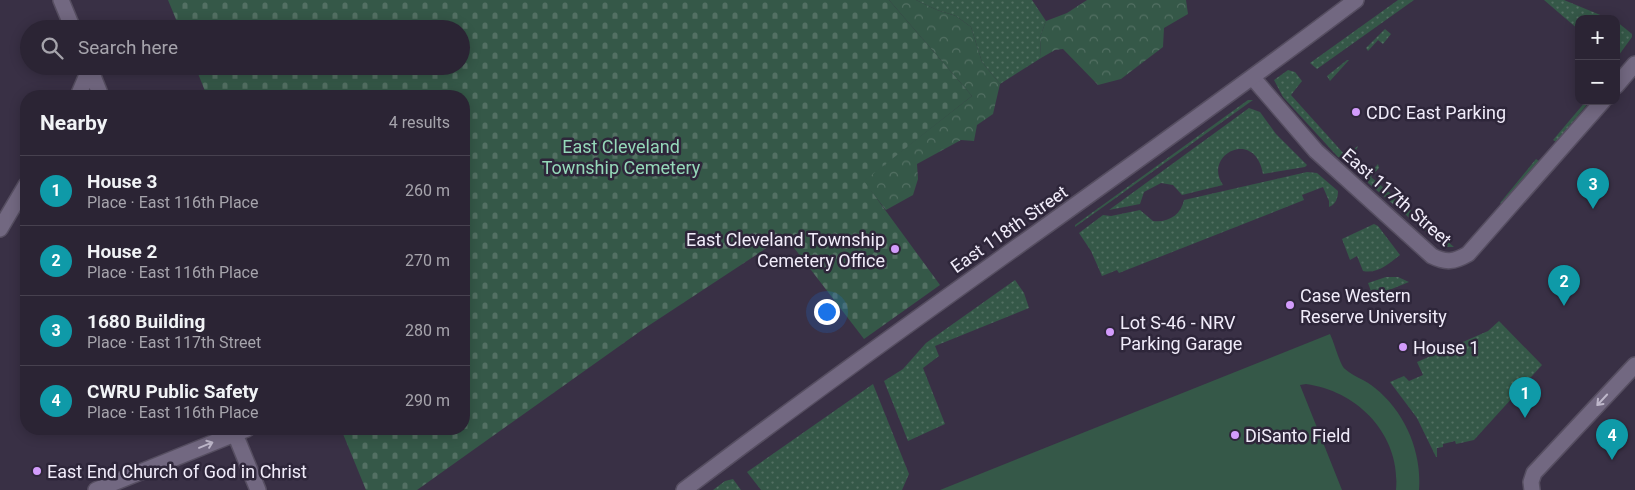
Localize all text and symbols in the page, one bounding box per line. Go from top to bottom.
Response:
map controls [1575,15,1620,105]
button: + [1575,15,1620,60]
search box [20,20,470,75]
icon: search [38,34,66,62]
text: Search here [78,36,178,59]
button: − [1575,60,1620,105]
place label: CDC East Parking [1366,102,1506,123]
marker: CDC East Parking [1350,106,1362,118]
text: Nearby [40,111,107,135]
text: 4 results [389,113,450,132]
park label: East Cleveland Township Cemetery [542,136,701,178]
street label: East 117th Street [1338,144,1456,250]
pin: 3 [1577,168,1609,209]
text: House 3 [87,170,157,193]
text: 1 [51,181,61,200]
text: 260 m [405,181,450,200]
street label: East 118th Street [947,181,1072,277]
text: Place · East 116th Place [87,193,258,212]
place label: East Cleveland Township Cemetery Office [686,229,885,271]
text: House 2 [87,240,157,263]
marker: East Cleveland Township Cemetery Office [889,243,901,255]
text: 2 [51,251,61,270]
text: 270 m [405,251,450,270]
text: Place · East 116th Place [87,263,258,282]
pin: 2 [1548,265,1580,306]
place label: Case Western Reserve University [1300,285,1447,327]
your location [814,299,840,325]
marker: Case Western Reserve University [1284,299,1296,311]
text: 1680 Building [87,310,205,333]
place label: Lot S-46 - NRV Parking Garage [1120,312,1242,354]
text: 3 [51,321,61,340]
text: 280 m [405,321,450,340]
marker: Lot S-46 - NRV Parking Garage [1104,326,1116,338]
text: Place · East 117th Street [87,333,261,352]
place label: House 1 [1413,337,1479,358]
marker: House 1 [1397,341,1409,353]
pin: 1 [1509,377,1541,418]
text: CWRU Public Safety [87,380,258,403]
text: 4 [51,391,61,410]
text: 290 m [405,391,450,410]
one-way arrow [1596,394,1608,407]
text: Place · East 116th Place [87,403,258,422]
pin: 4 [1596,419,1628,460]
place label: DiSanto Field [1245,425,1350,446]
marker: DiSanto Field [1229,429,1241,441]
one-way arrow [198,440,213,450]
place label: East End Church of God in Christ [47,461,307,482]
marker: East End Church of God in Christ [31,465,43,477]

